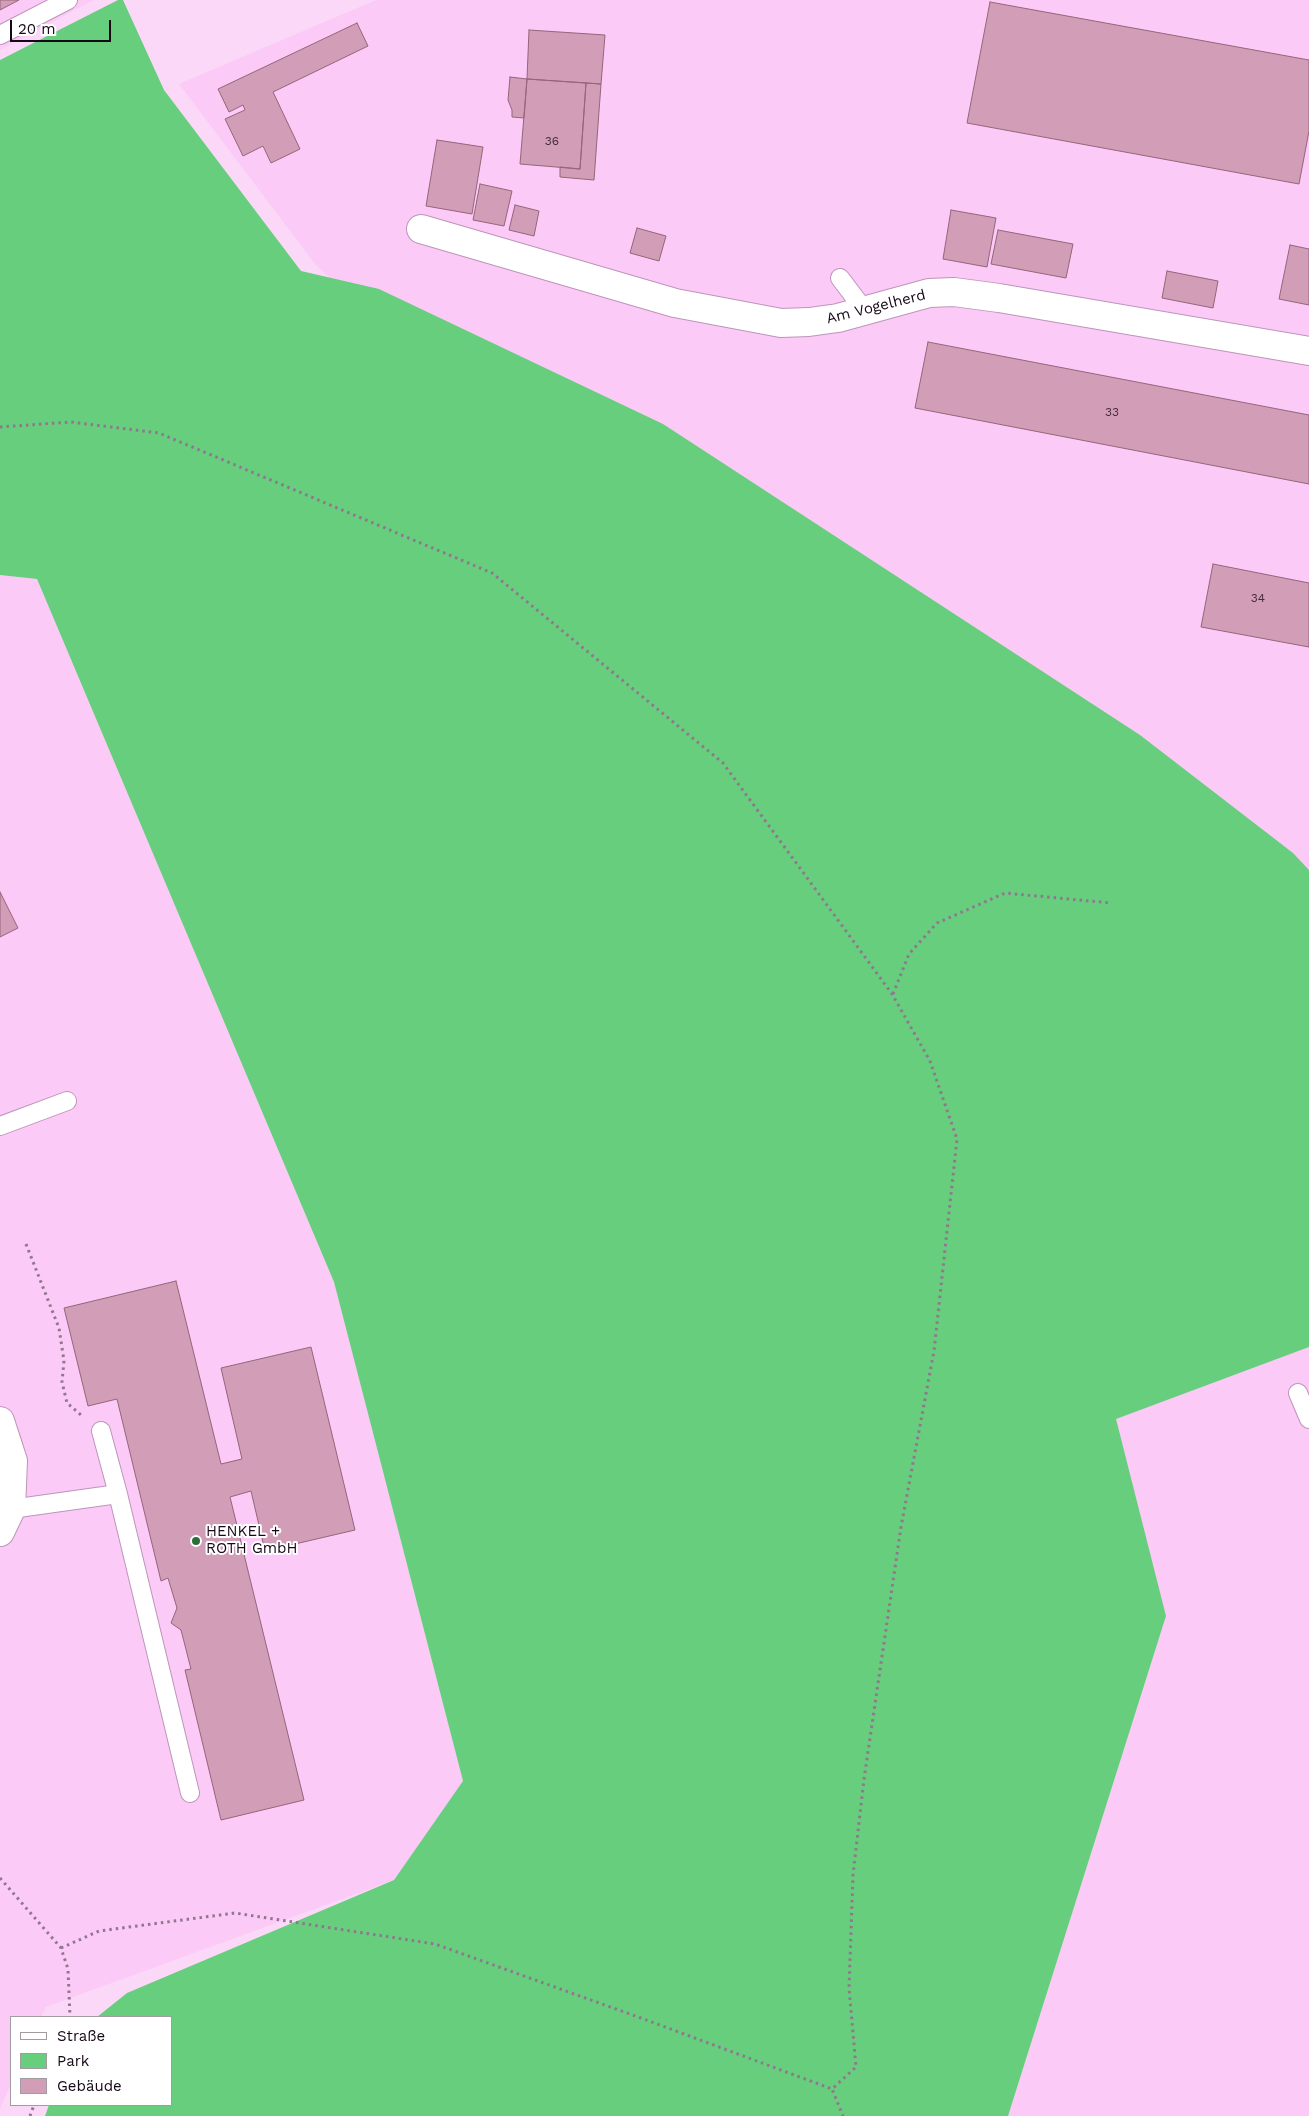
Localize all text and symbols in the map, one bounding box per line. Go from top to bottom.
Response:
scale bar [12,10,114,42]
text: 20 m [18,20,56,38]
house number: 36 [545,134,559,148]
street label: Am Vogelherd [824,286,928,328]
house number: 33 [1105,405,1119,419]
house number: 34 [1251,591,1265,605]
place label: HENKEL + ROTH GmbH [206,1523,297,1558]
marker: HENKEL + ROTH GmbH [190,1535,202,1547]
legend [10,2016,172,2106]
text: Straße [57,2027,105,2045]
text: Park [57,2052,89,2070]
text: Gebäude [57,2077,122,2095]

